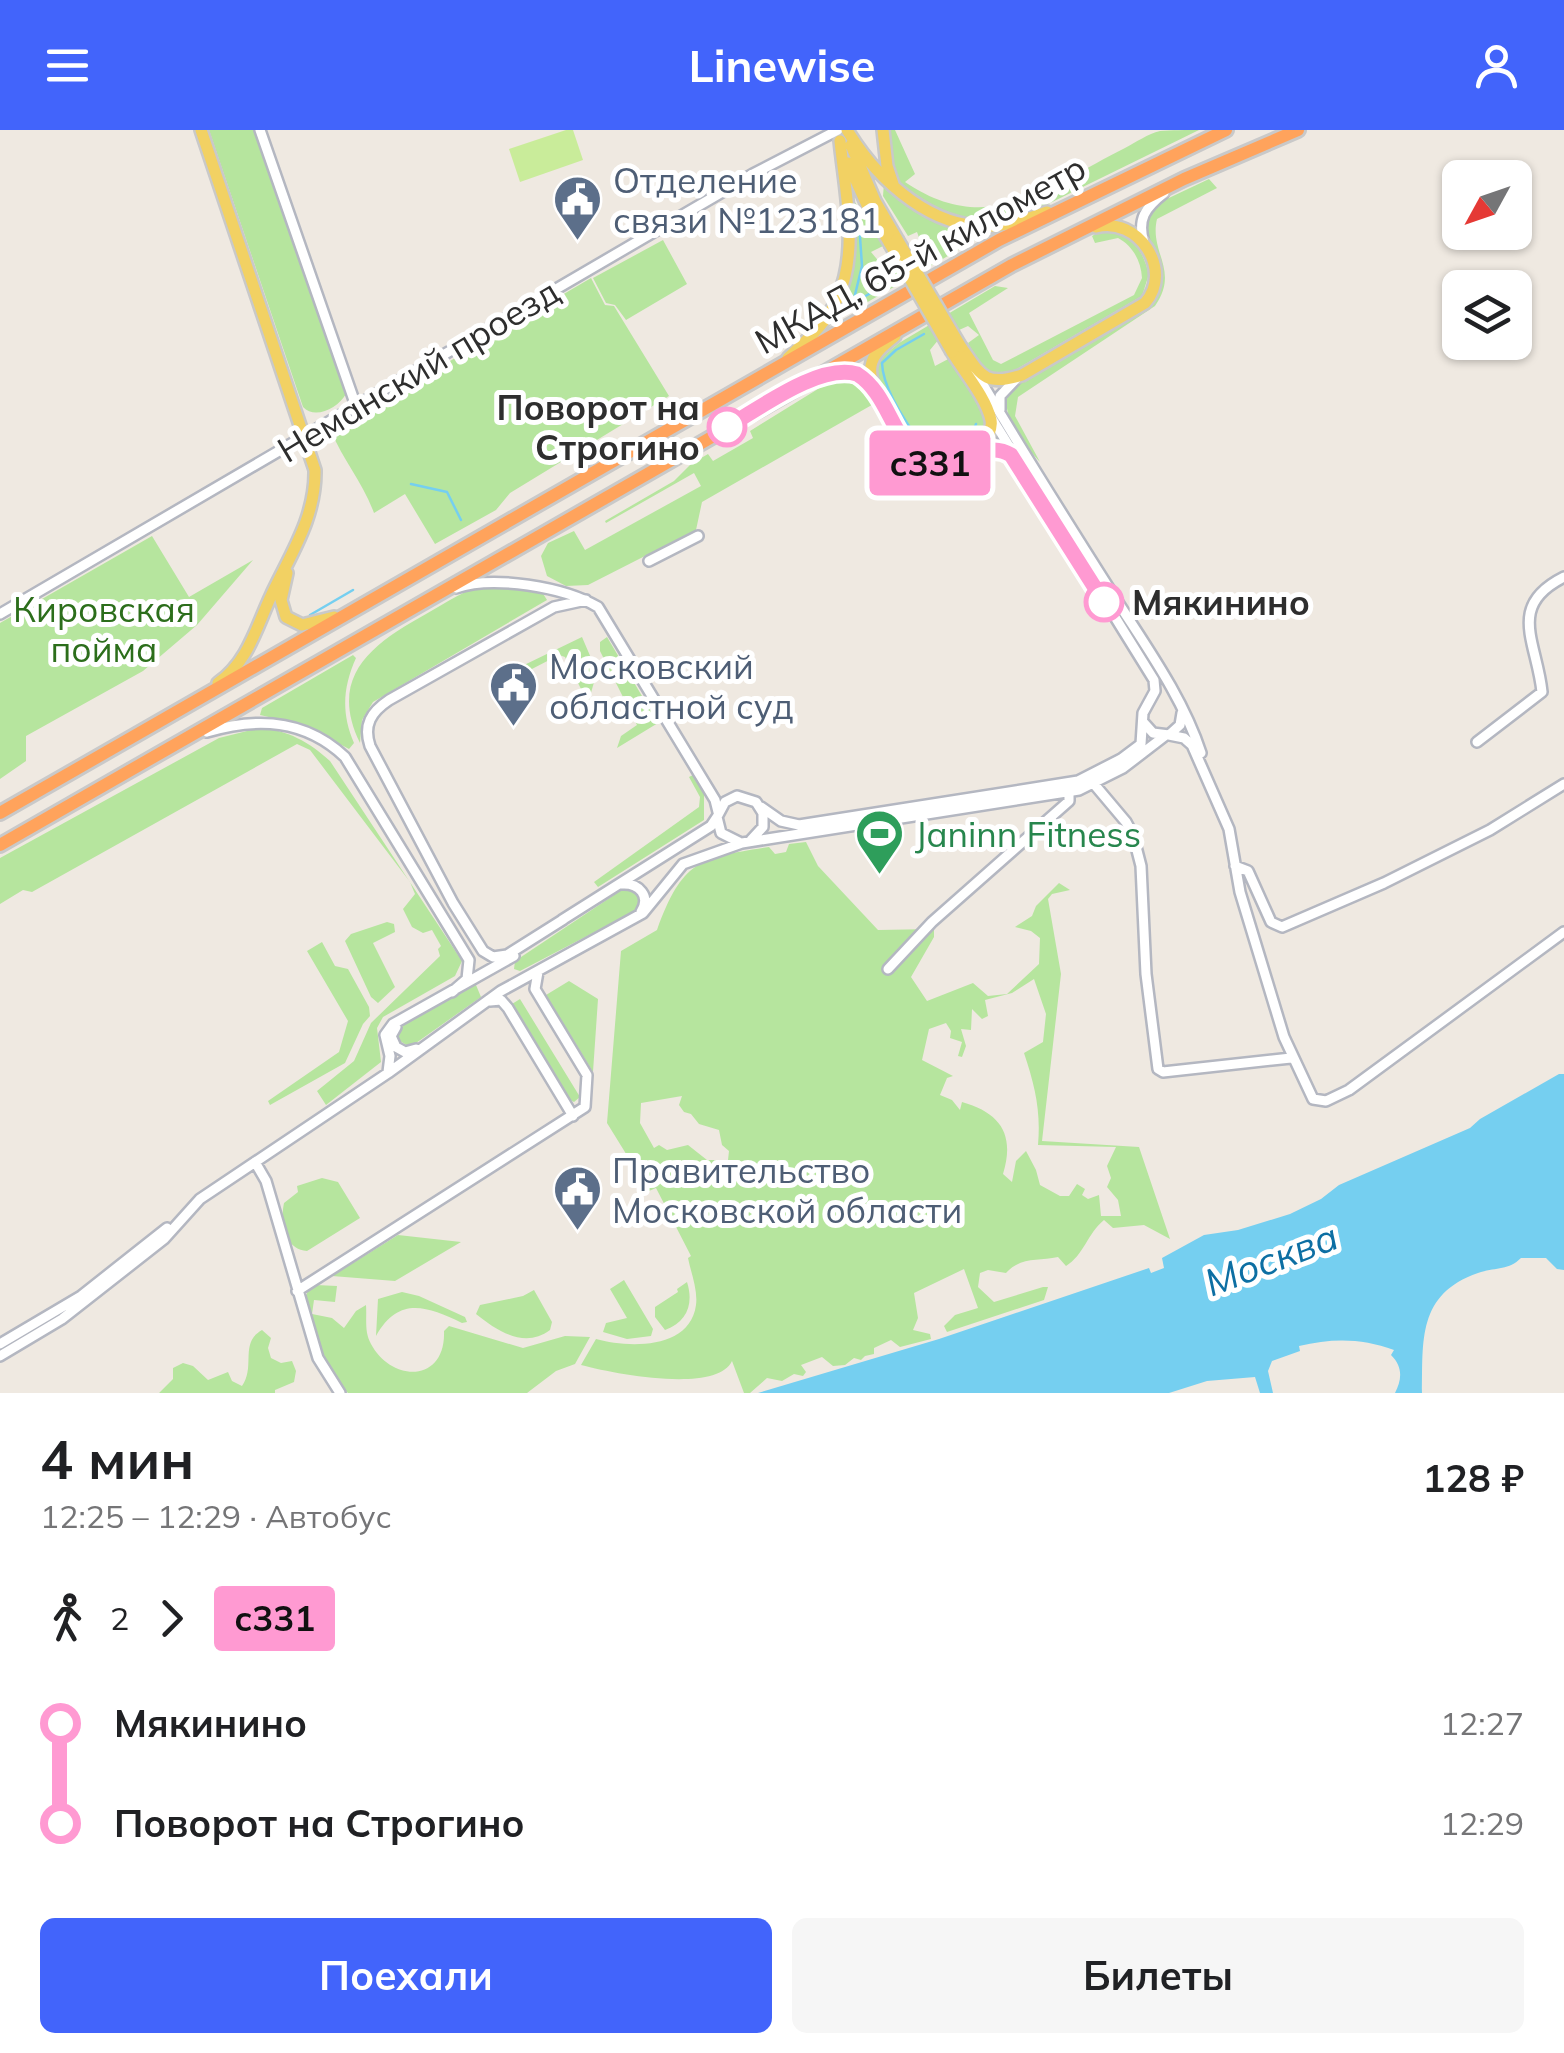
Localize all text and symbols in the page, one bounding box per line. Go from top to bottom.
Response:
text: Linewise [688,37,876,93]
icon: menu [40,38,95,93]
icon: person [1469,38,1524,93]
street label: МКАД, 65-й километр [747,145,1093,363]
place label: Отделение связи №123181 [613,158,881,242]
north arrow [1442,160,1532,250]
map controls [1442,160,1532,360]
public building icon: Отделение связи №123181 [552,174,604,242]
street label: Неманский проезд [269,269,567,471]
button: layers [1442,270,1532,360]
place label: Поворот на Строгино [497,385,700,469]
marker: Поворот на Строгино [708,408,746,446]
line badge: с331 [860,430,1000,496]
text: с331 [889,441,971,485]
place label: Мякинино [1132,580,1310,624]
marker: Мякинино [1085,583,1123,621]
park label: Кировская пойма [13,587,195,671]
place label: Московский областной суд [549,644,794,728]
public building icon: Московский областной суд [488,660,540,728]
sports icon: Janinn Fitness [854,808,906,876]
place label: Janinn Fitness [915,812,1141,856]
place label: Правительство Московской области [612,1148,962,1232]
public building icon: Правительство Московской области [551,1164,603,1232]
water label: Москва [1198,1212,1344,1306]
text: 4 мин [40,1424,194,1493]
text: 128 ₽ [1422,1454,1524,1502]
text: 12:25 – 12:29 · Автобус [40,1496,392,1536]
icon: walk [40,1591,95,1646]
icon: forward [144,1591,199,1646]
text: с331 [234,1596,315,1640]
text: 2 [110,1598,129,1638]
text: Мякинино [114,1699,307,1747]
text: 12:27 [1440,1703,1524,1743]
text: Поворот на Строгино [114,1799,524,1847]
text: 12:29 [1440,1803,1524,1843]
button: Поехали [40,1918,772,2033]
button: Билеты [792,1918,1524,2033]

